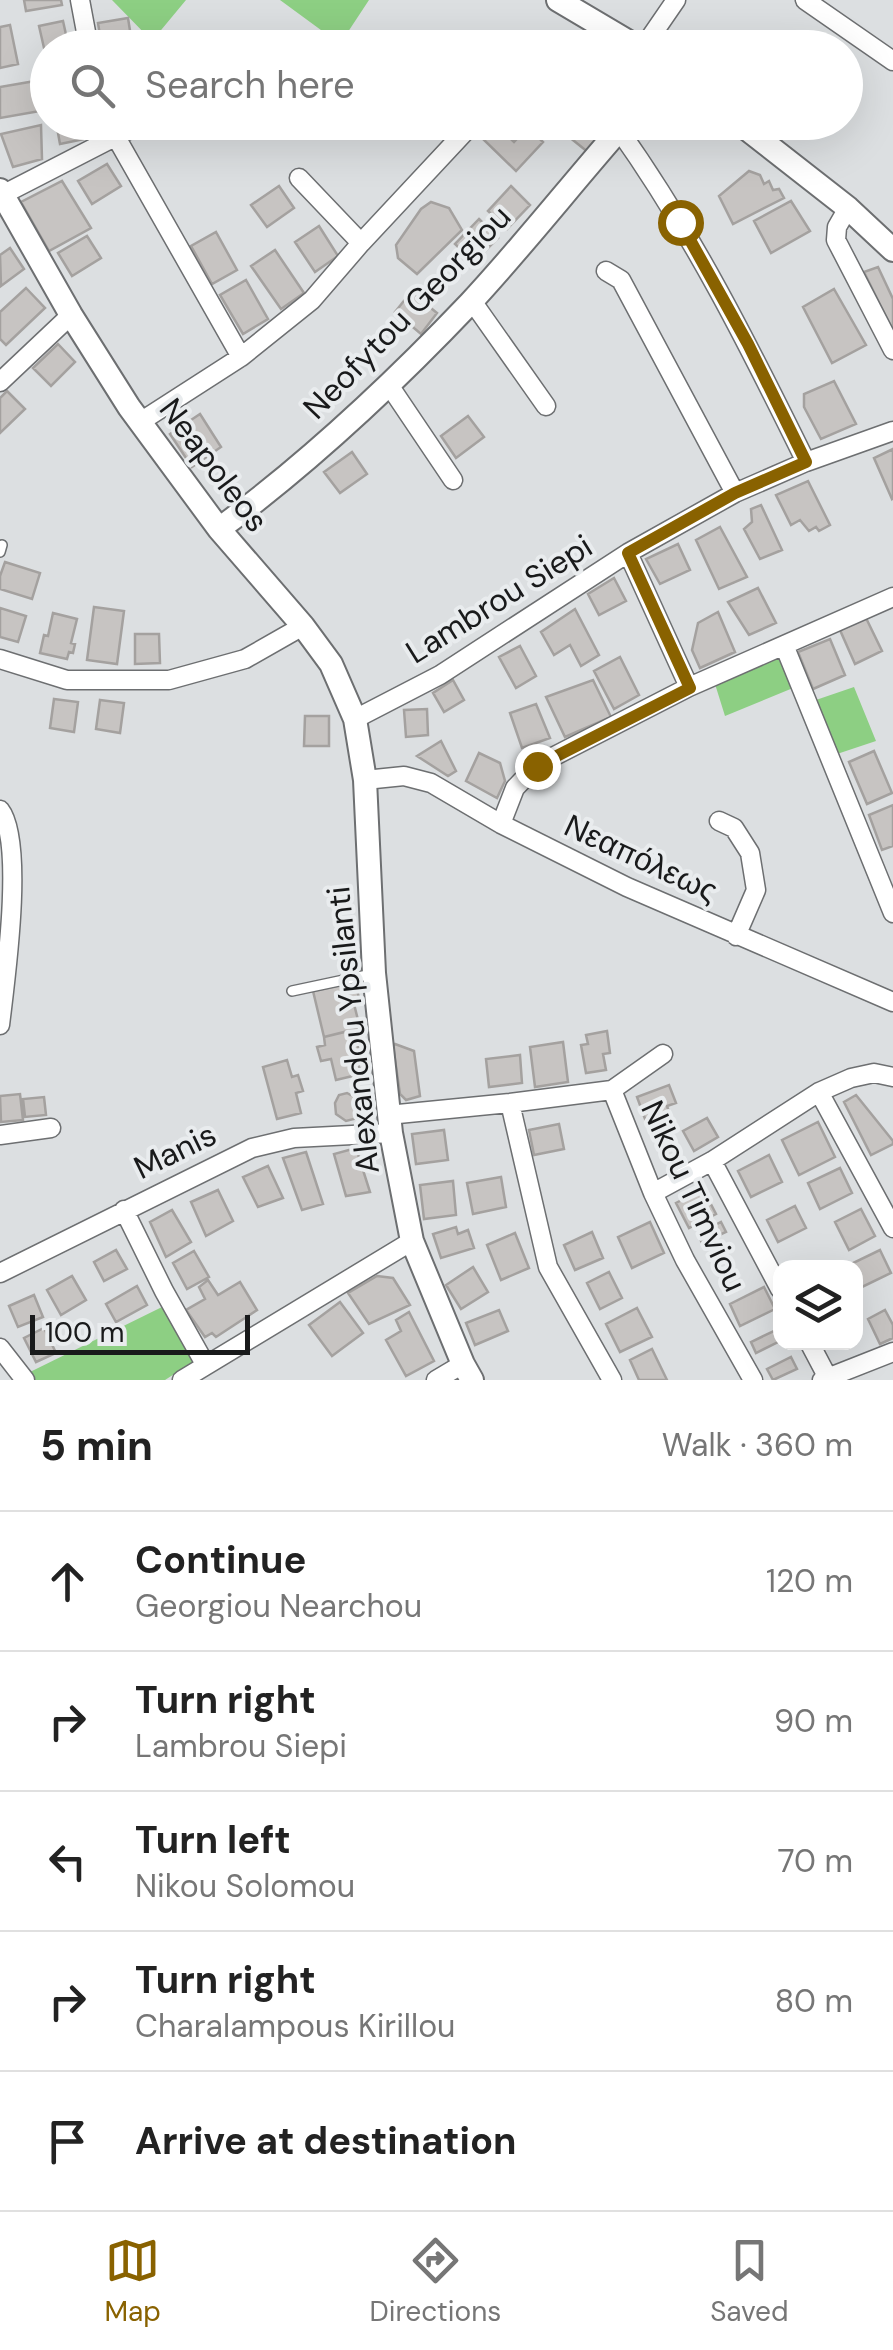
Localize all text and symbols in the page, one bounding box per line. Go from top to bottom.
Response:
search box [30,30,863,140]
icon: search [65,58,120,113]
text: Search here [145,60,355,110]
street label: Neofytou Georgiou [294,196,520,428]
route start [658,200,704,246]
street label: Neapoleos [150,390,278,540]
street label: Lambrou Siepi [398,525,600,673]
route end [515,744,561,790]
street label: Νεαπόλεως [558,804,724,912]
street label: Alexandou Ypsilanti [317,884,389,1176]
street label: Nikou Timviou [631,1094,757,1298]
street label: Manis [127,1113,223,1189]
map controls [773,1260,863,1350]
button: layers [773,1260,863,1350]
scale bar [30,1310,250,1354]
text: 100 m [45,1314,124,1351]
text: 5 min [40,1418,153,1473]
text: Walk · 360 m [662,1424,853,1466]
text: Continue [135,1535,306,1585]
icon: ahead [40,1554,95,1609]
text: 120 m [766,1560,853,1602]
text: Georgiou Nearchou [135,1585,422,1627]
text: Turn right [135,1675,316,1725]
icon: right [40,1694,95,1749]
text: 90 m [774,1700,853,1742]
text: Lambrou Siepi [135,1725,347,1767]
text: Turn left [135,1815,291,1865]
icon: left [40,1834,95,1889]
text: 70 m [777,1840,853,1882]
text: Nikou Solomou [135,1865,355,1907]
text: Turn right [135,1955,316,2005]
icon: right [40,1974,95,2029]
text: 80 m [775,1980,853,2022]
text: Charalampous Kirillou [135,2005,455,2047]
icon: arrive [40,2114,95,2169]
text: Arrive at destination [135,2116,517,2166]
tab: Map [104,2233,161,2330]
tab: Directions [370,2233,501,2330]
tab: Saved [710,2233,789,2330]

